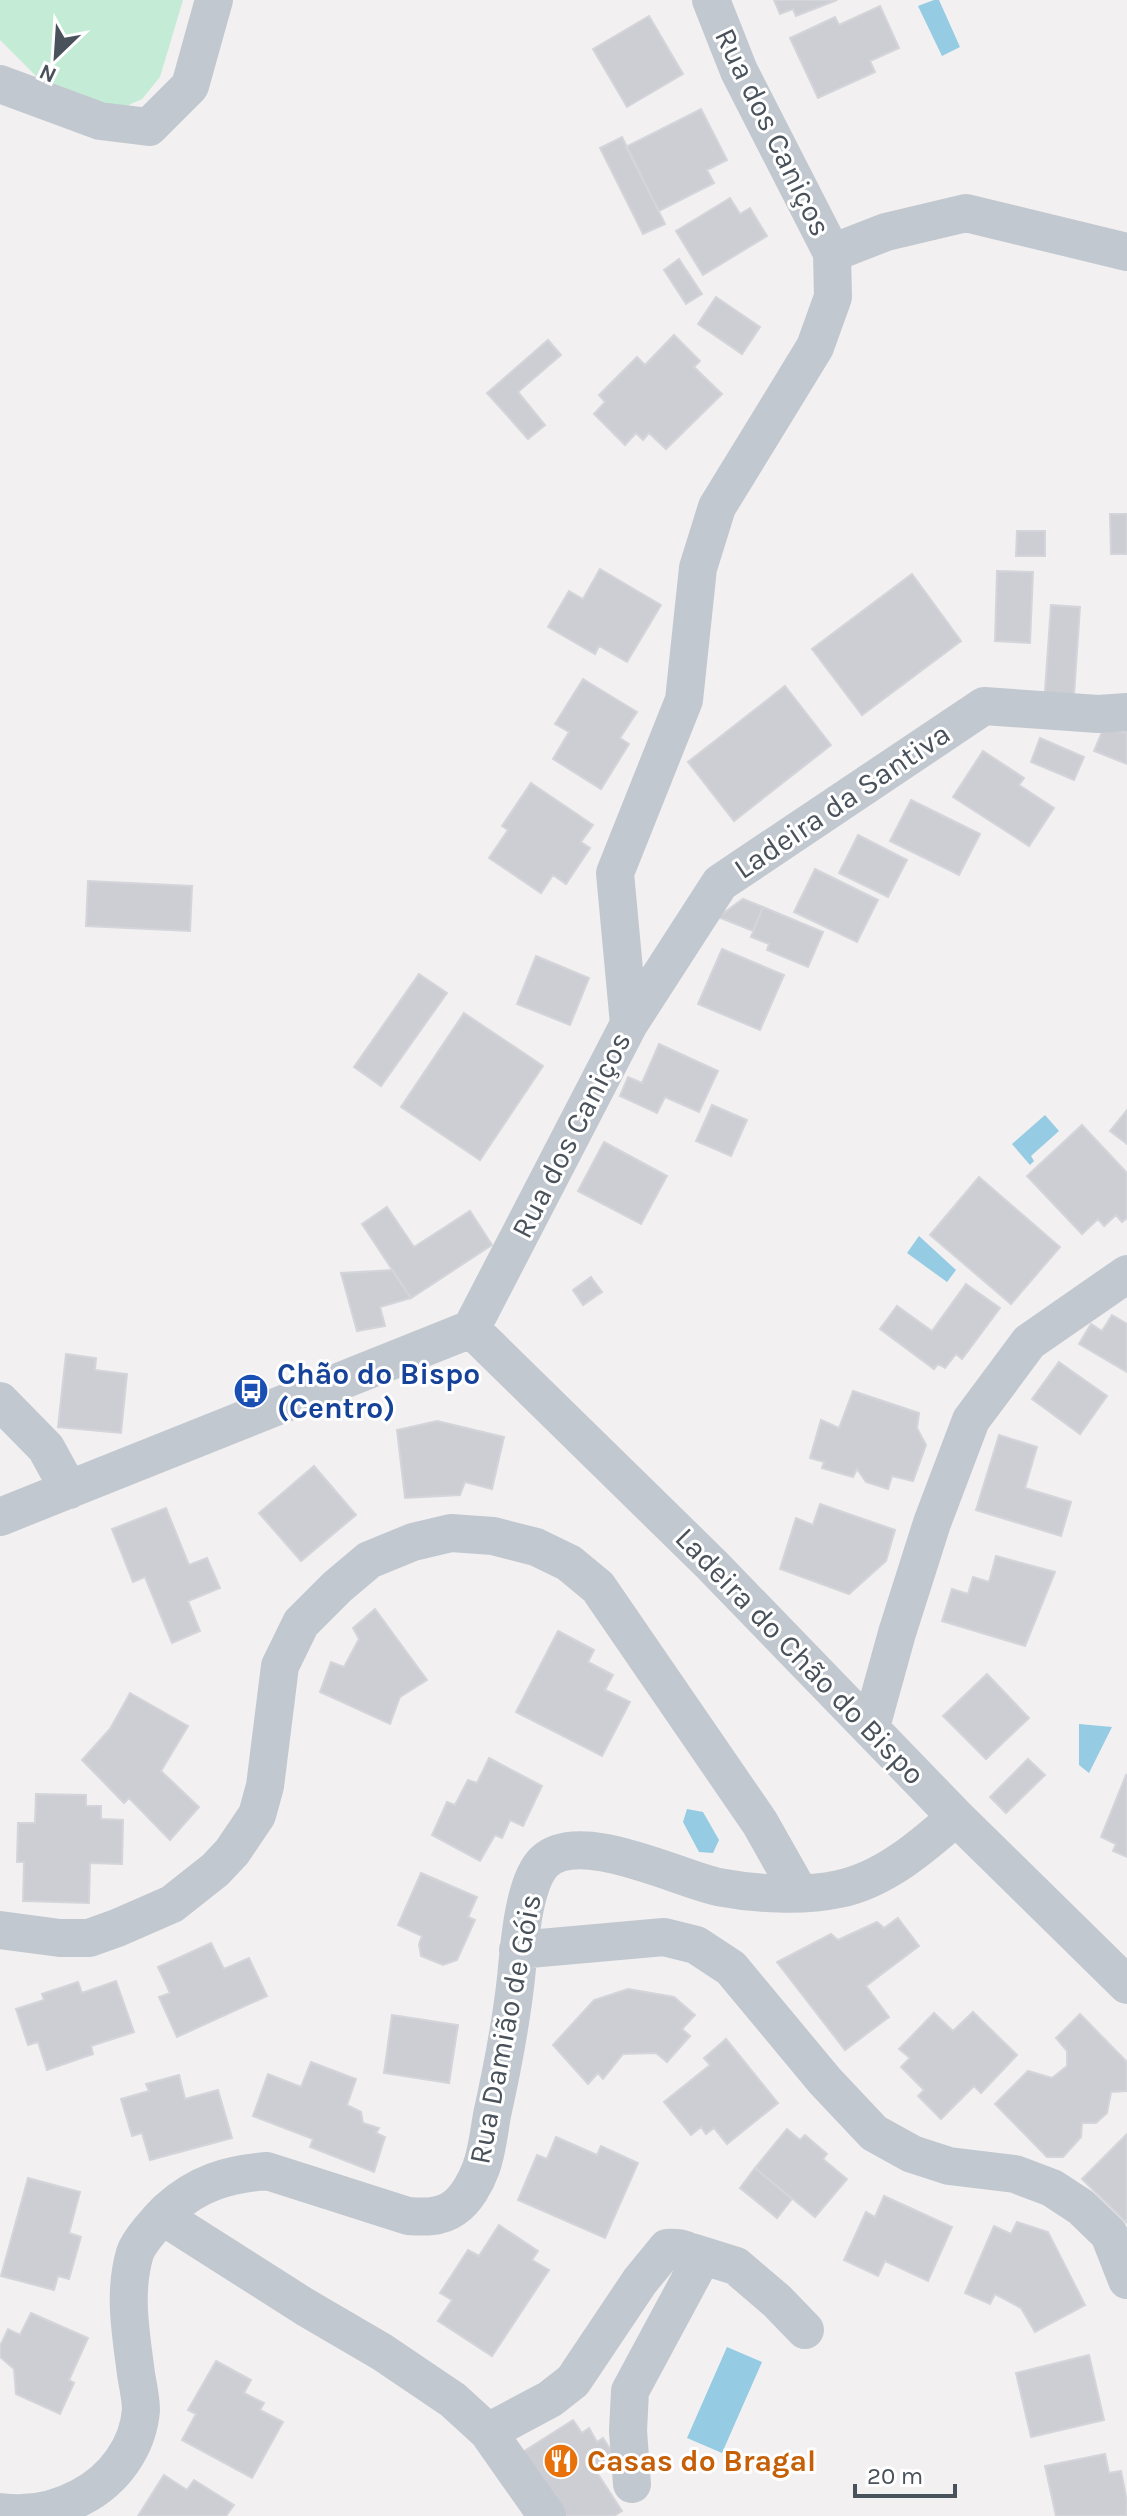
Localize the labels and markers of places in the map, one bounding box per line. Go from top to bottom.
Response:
place label: Chão do Bispo (Centro) [277,1356,480,1426]
bus stop icon: Chão do Bispo (Centro) [232,1372,270,1410]
restaurant icon: Casas do Bragal [542,2442,580,2480]
place label: Casas do Bragal [587,2443,816,2479]

